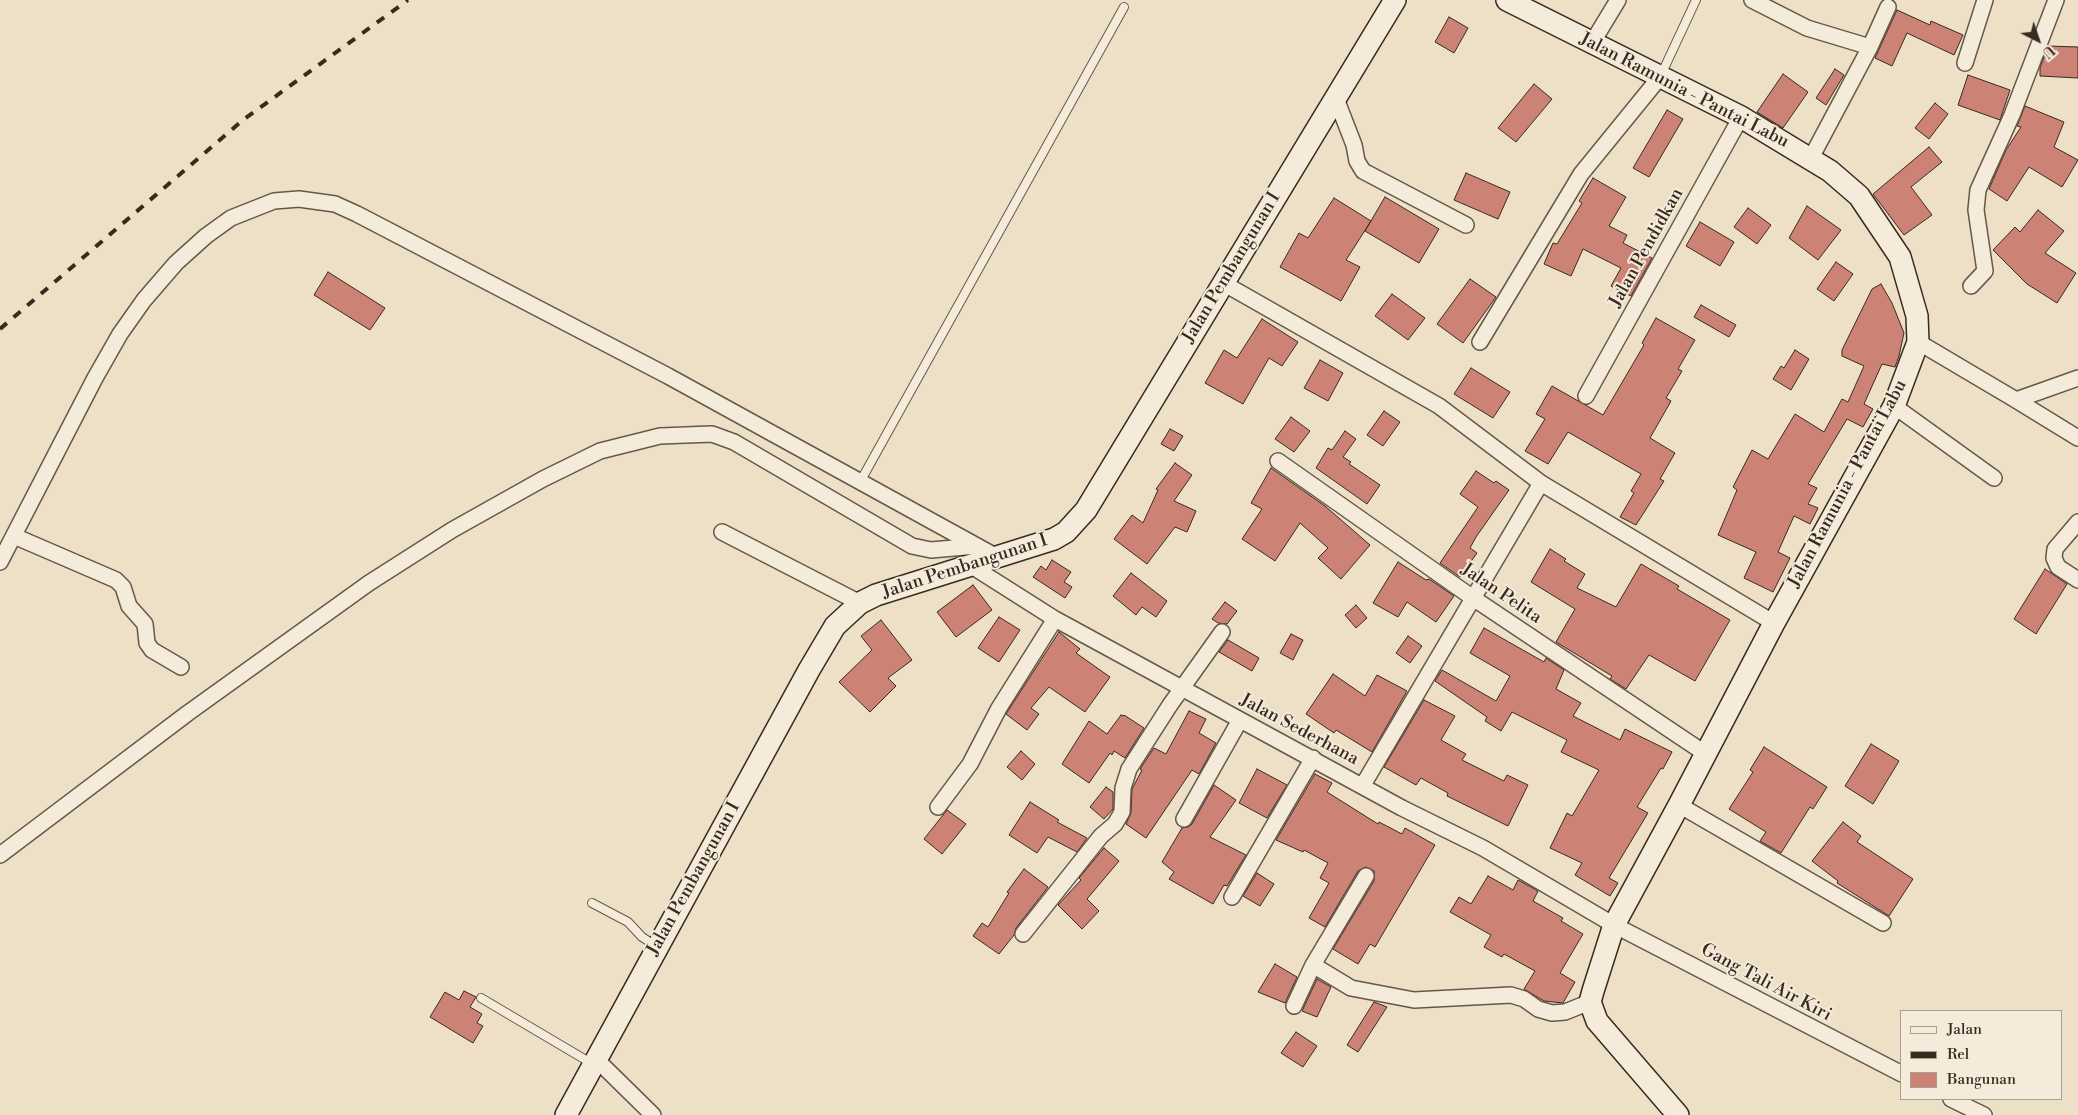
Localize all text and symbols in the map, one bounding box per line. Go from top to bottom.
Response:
north arrow [2013,15,2063,65]
street label: Jalan Ramunia - Pantai Labu [1576,29,1792,153]
text: U [2038,41,2058,62]
street label: Jalan Pendidkan [1605,185,1689,311]
street label: Jalan Pembangunan I [1178,189,1286,347]
street label: Jalan Ramunia - Pantai Labu [1784,376,1912,592]
street label: Jalan Pembangunan I [880,530,1050,604]
street label: Jalan Pelita [1457,559,1545,629]
street label: Jalan Sederhana [1236,690,1362,770]
street label: Jalan Pembangunan I [643,798,745,960]
street label: Gang Tali Air Kiri [1697,939,1835,1027]
legend [1900,1010,2063,1100]
text: Jalan [1947,1020,1982,1039]
text: Rel [1947,1045,1969,1064]
text: Bangunan [1947,1070,2016,1089]

